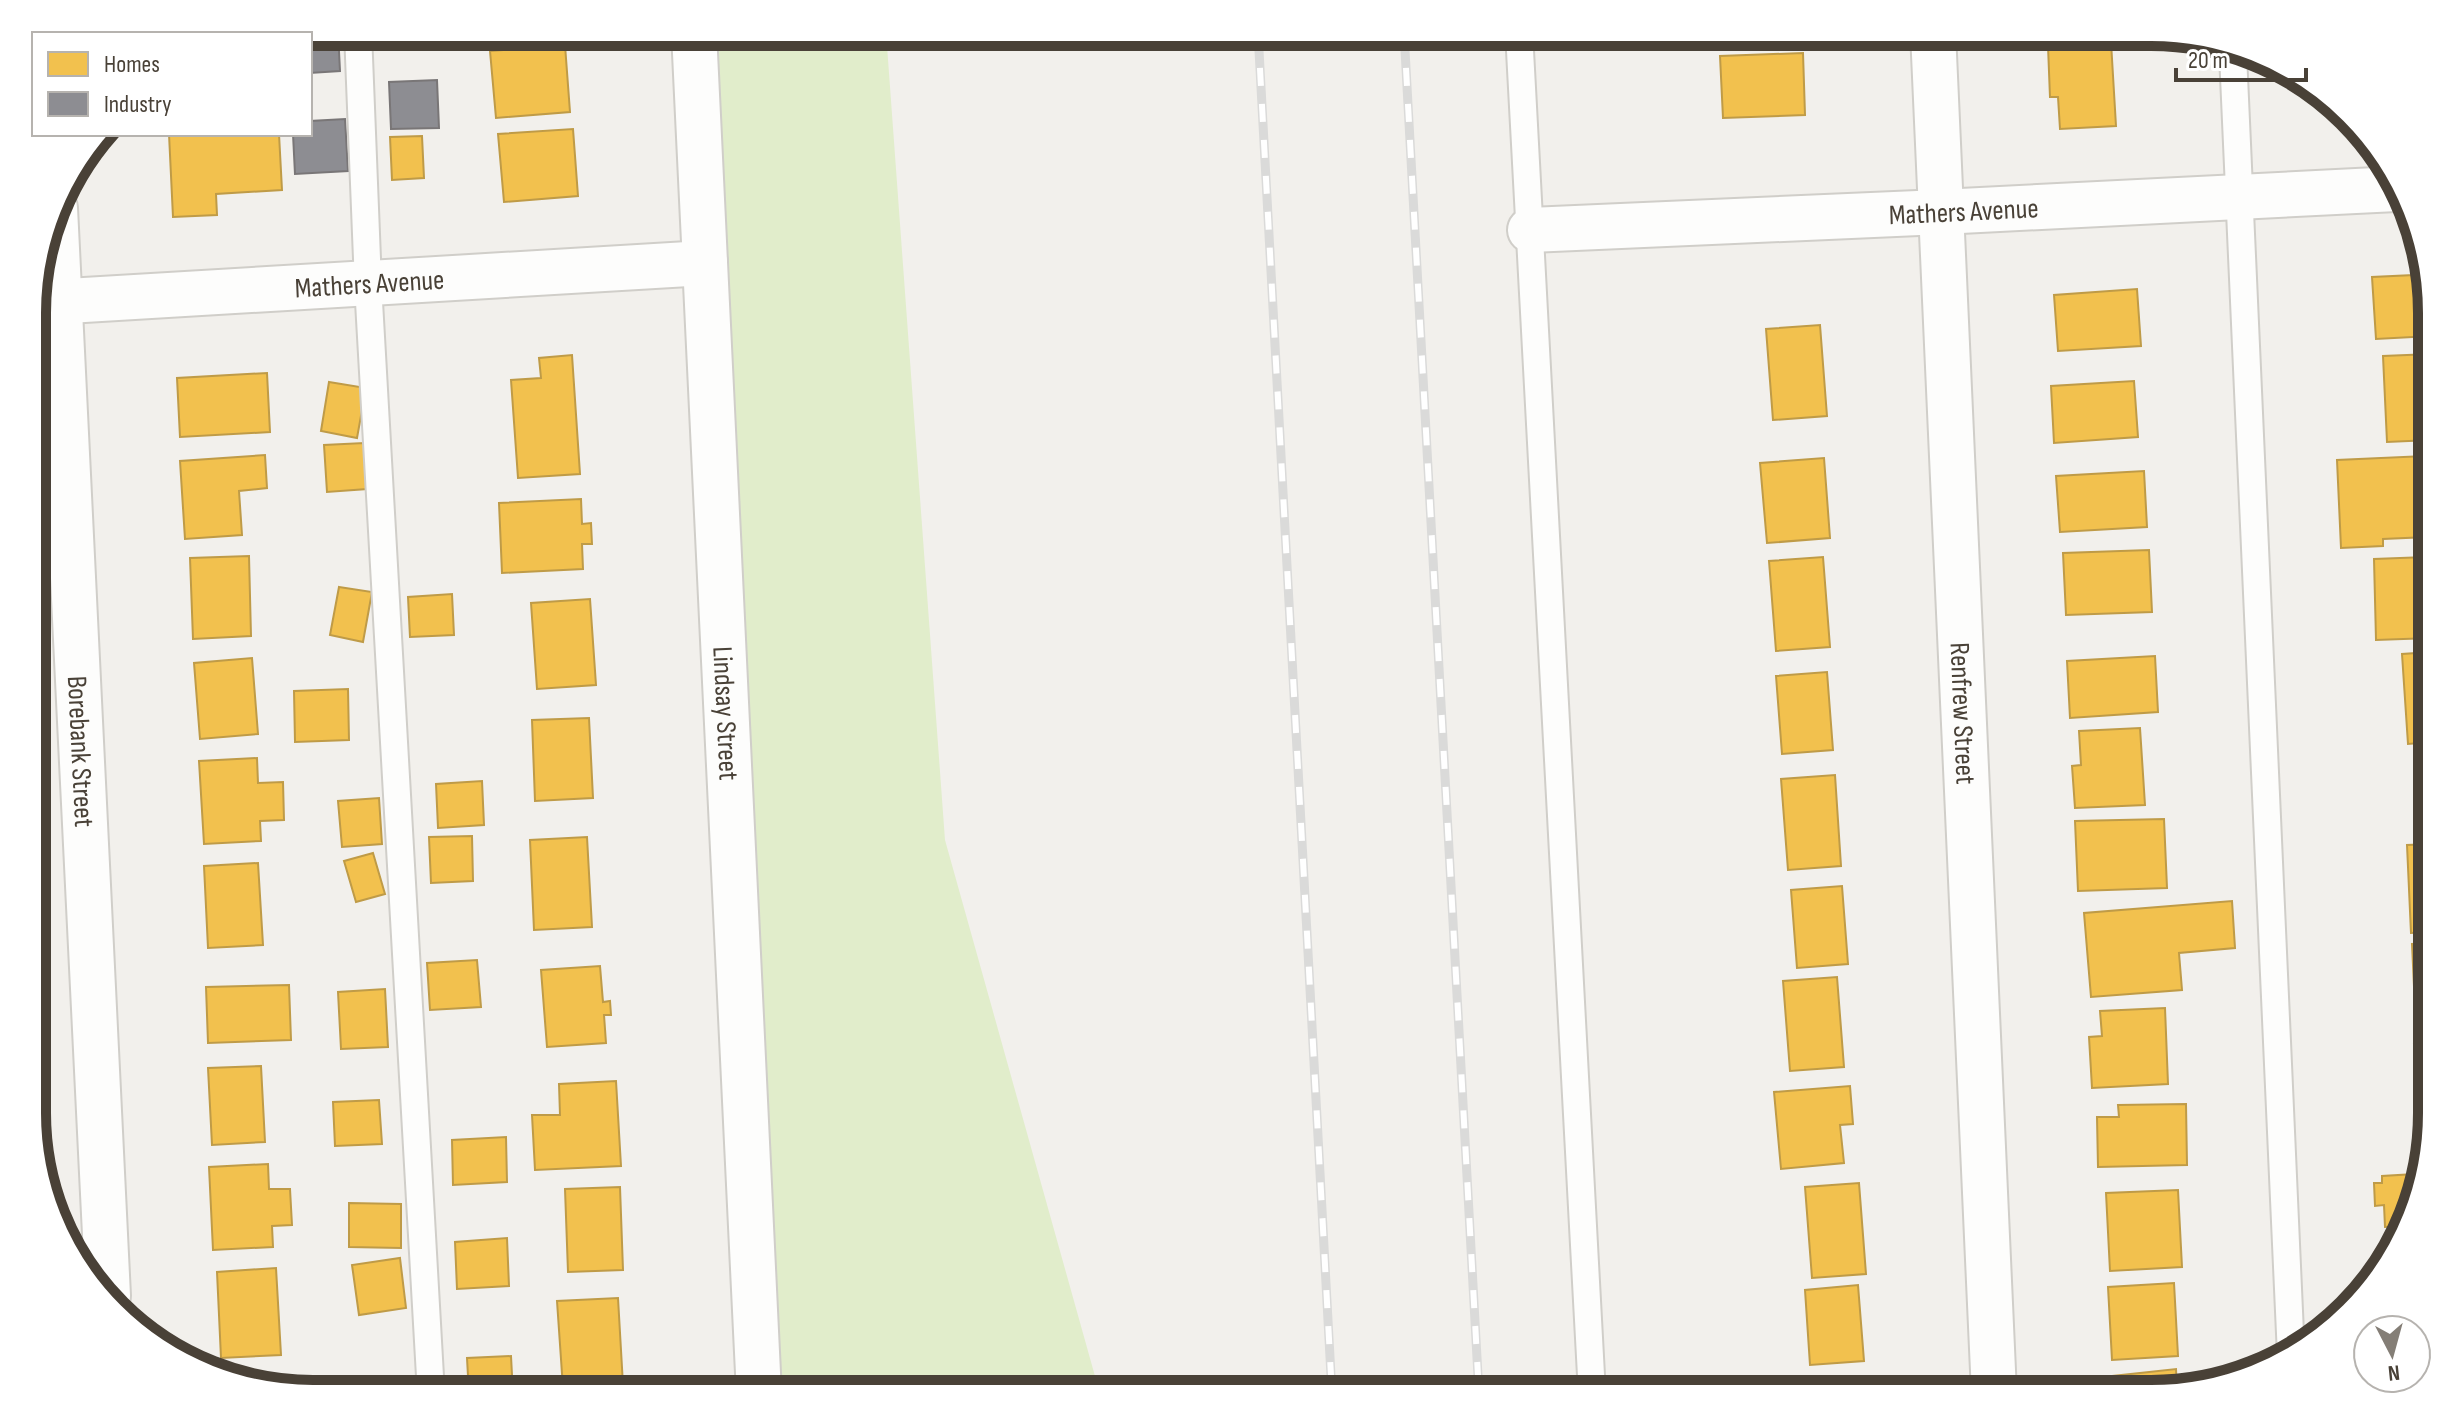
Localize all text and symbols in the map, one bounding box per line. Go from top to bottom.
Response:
legend [32,32,312,136]
scale bar [2176,32,2306,82]
text: 20 m [2188,46,2228,75]
text: Homes [104,50,160,79]
text: Industry [104,90,171,119]
street label: Mathers Avenue [1888,192,2039,232]
street label: Mathers Avenue [294,264,445,305]
street label: Renfrew Street [1942,642,1982,785]
street label: Lindsay Street [705,645,745,781]
street label: Borebank Street [60,675,100,828]
north arrow [2352,1314,2432,1394]
text: N [2387,1358,2401,1386]

